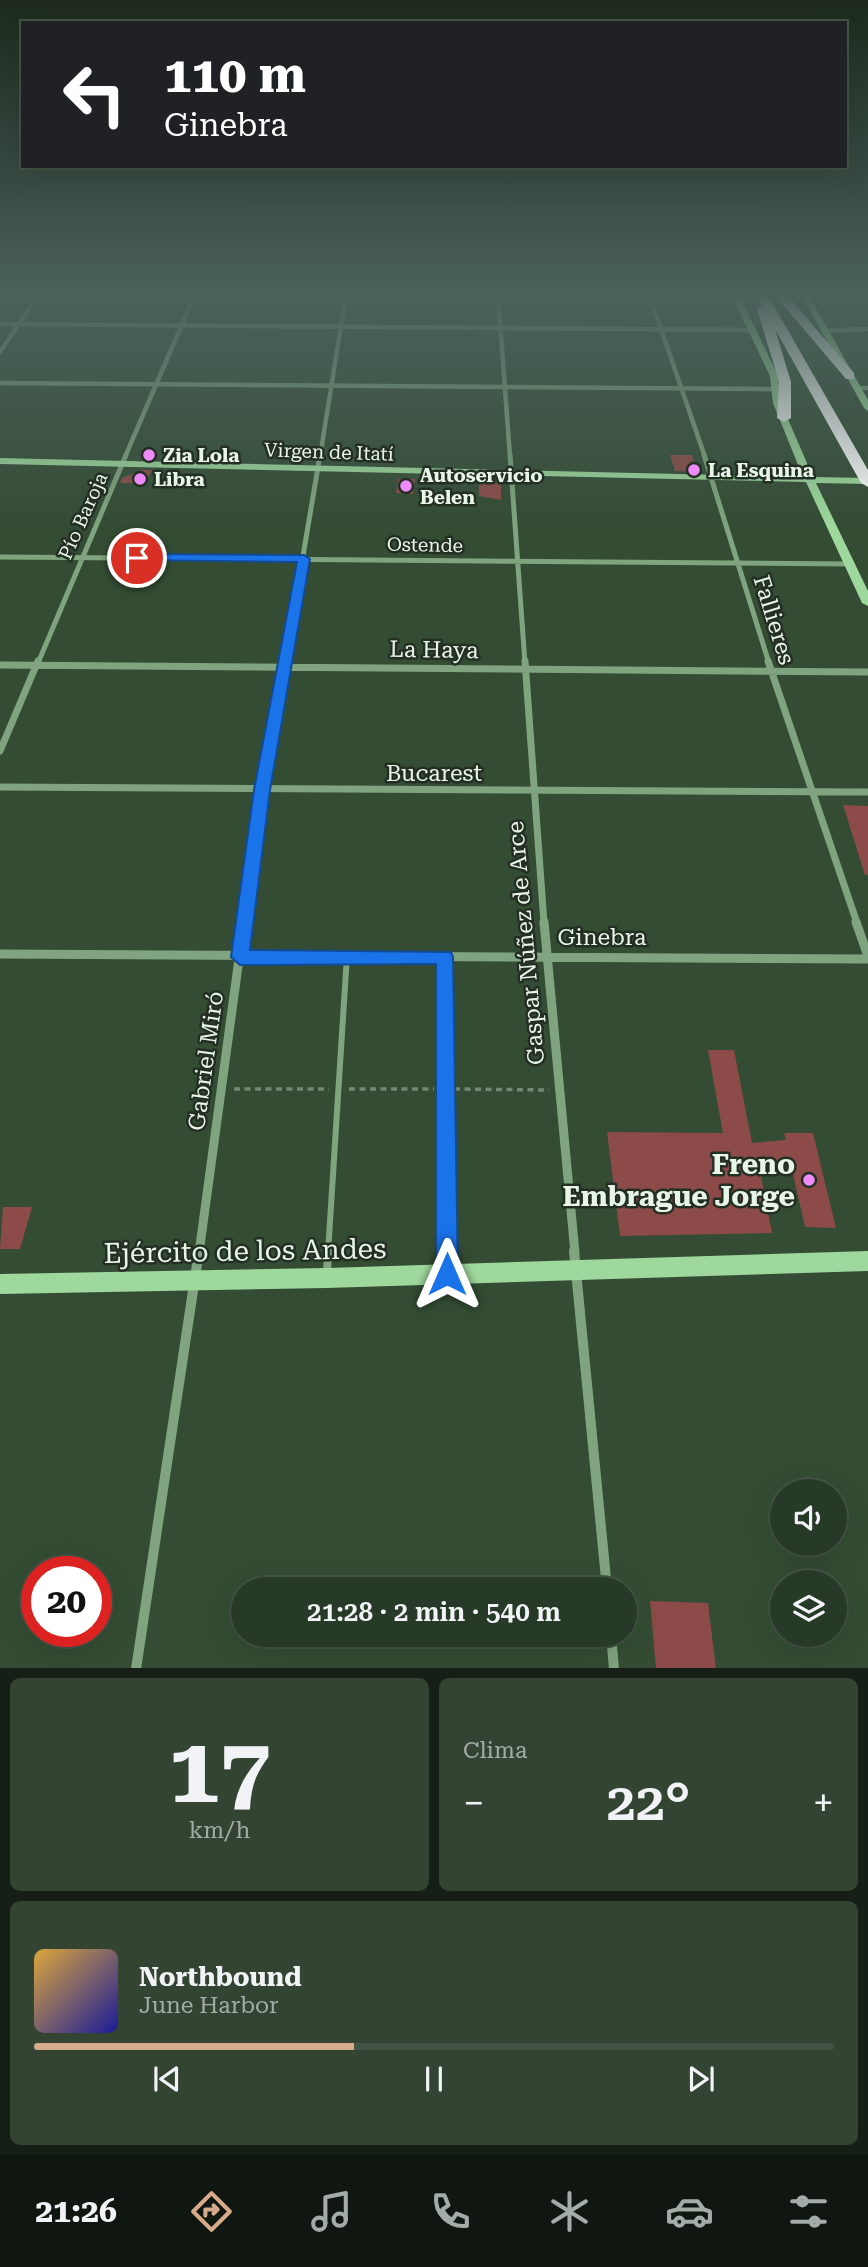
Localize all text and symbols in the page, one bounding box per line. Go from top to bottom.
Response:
text: 110 m [164,47,306,104]
icon: left [49,49,140,140]
text: Ginebra [164,106,288,144]
street label: Virgen de Itatí [264,438,394,466]
place label: Zia Lola [163,444,239,467]
marker: Zia Lola [141,447,157,463]
place label: La Esquina [708,459,814,482]
marker: La Esquina [686,462,702,478]
place label: Autoservicio Belen [420,464,543,509]
street label: Pío Baroja [54,468,113,563]
place label: Libra [154,468,205,491]
marker: Libra [132,471,148,487]
marker: Autoservicio Belen [398,478,414,494]
pin [107,528,167,588]
street label: Ostende [387,533,463,557]
icon: arrive [118,539,156,577]
street label: Fallieres [748,572,800,668]
street label: La Haya [389,636,479,664]
street label: Bucarest [386,760,483,787]
street label: Gaspar Núñez de Arce [502,820,550,1066]
street label: Ginebra [558,924,647,951]
street label: Gabriel Miró [183,990,229,1132]
place label: Freno Embrague Jorge [563,1148,795,1213]
marker: Freno Embrague Jorge [801,1172,817,1188]
street label: Ejército de los Andes [103,1232,387,1270]
position arrow [410,1237,484,1311]
map controls [770,1479,847,1647]
button: sound [770,1479,847,1556]
speed limit sign: 20 [21,1556,112,1647]
button: layers [770,1570,847,1647]
text: 21:28 · 2 min · 540 m [307,1597,561,1627]
text: 17 [169,1718,270,1824]
text: Clima [463,1737,527,1764]
text: 22° [607,1772,690,1833]
text: − [463,1781,484,1825]
text: + [813,1781,834,1825]
text: km/h [189,1817,250,1844]
text: Northbound [139,1962,302,1992]
text: June Harbor [139,1992,279,2019]
icon: previous [148,2060,186,2098]
icon: pause [415,2060,453,2098]
icon: next [682,2060,720,2098]
icon: directions [187,2187,236,2236]
icon: music [307,2187,356,2236]
icon: phone [426,2187,475,2236]
icon: climate [545,2187,594,2236]
icon: car [665,2187,714,2236]
icon: filters [784,2187,833,2236]
text: 21:26 [35,2192,117,2230]

